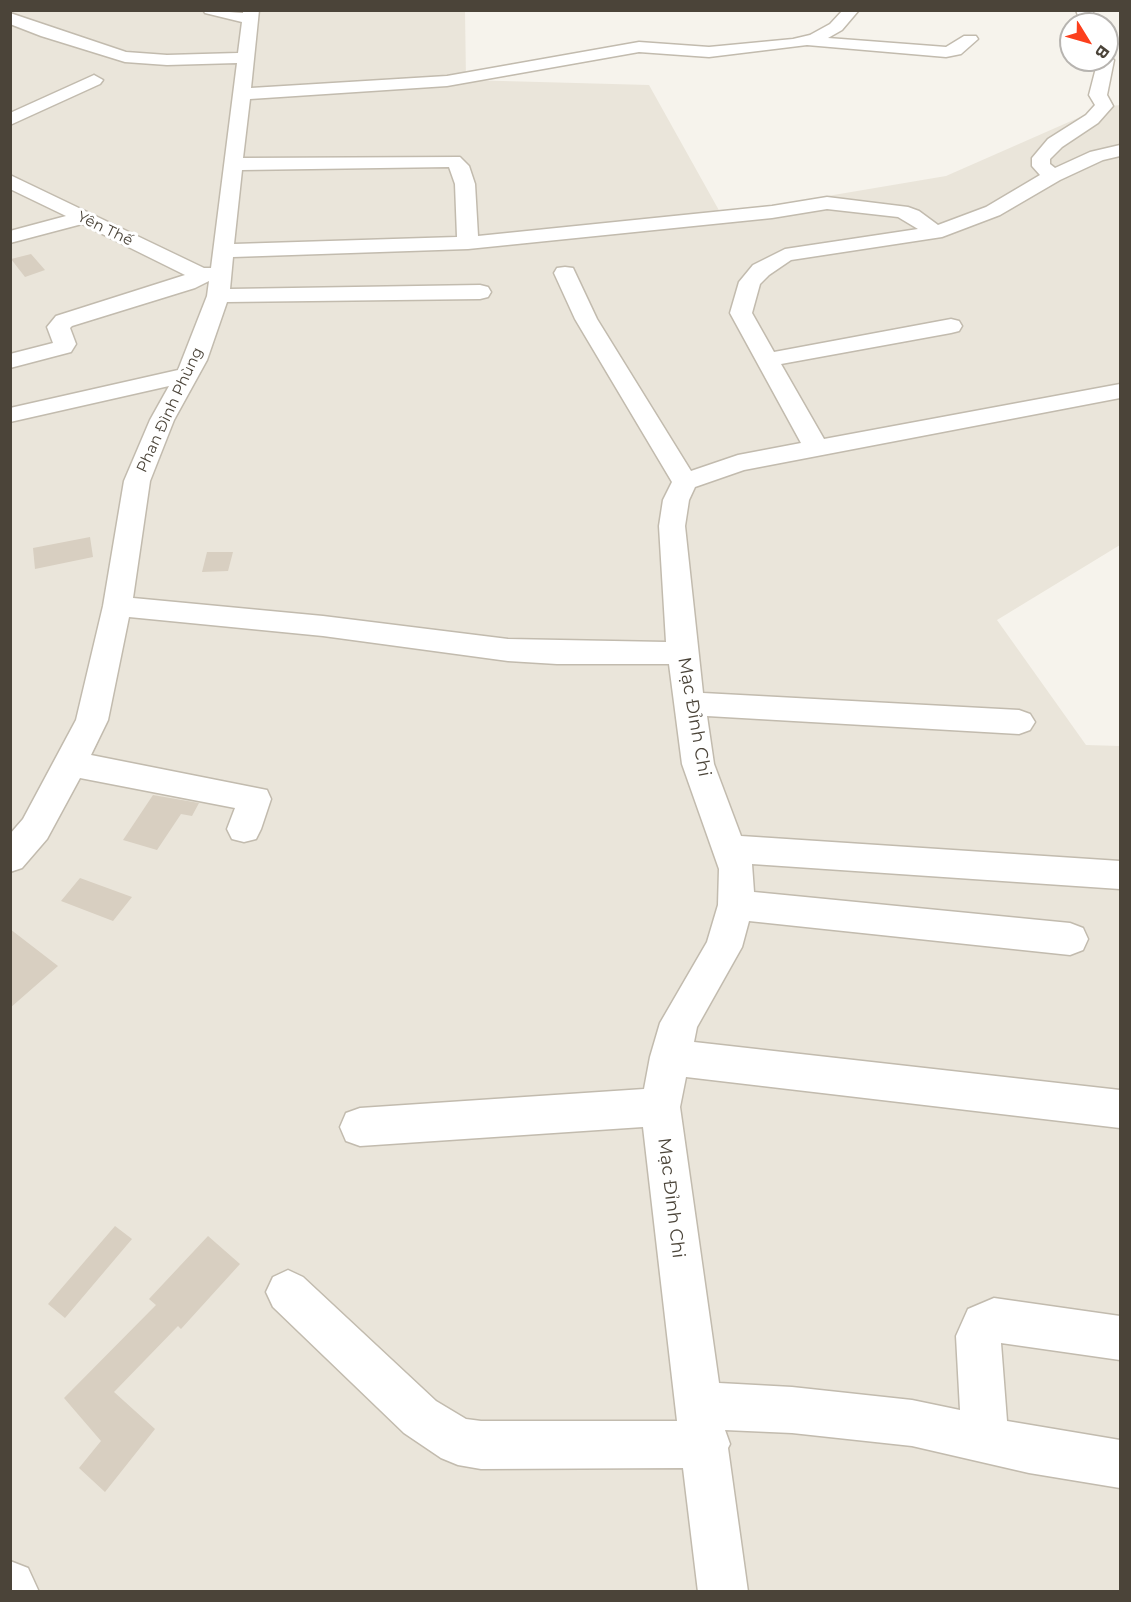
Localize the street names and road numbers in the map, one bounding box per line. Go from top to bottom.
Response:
street label: Yên Thế [74,208,136,250]
street label: Phan Đình Phùng [133,345,207,475]
street label: Mạc Đỉnh Chi [673,655,715,779]
street label: Mạc Đỉnh Chi [653,1136,689,1260]

